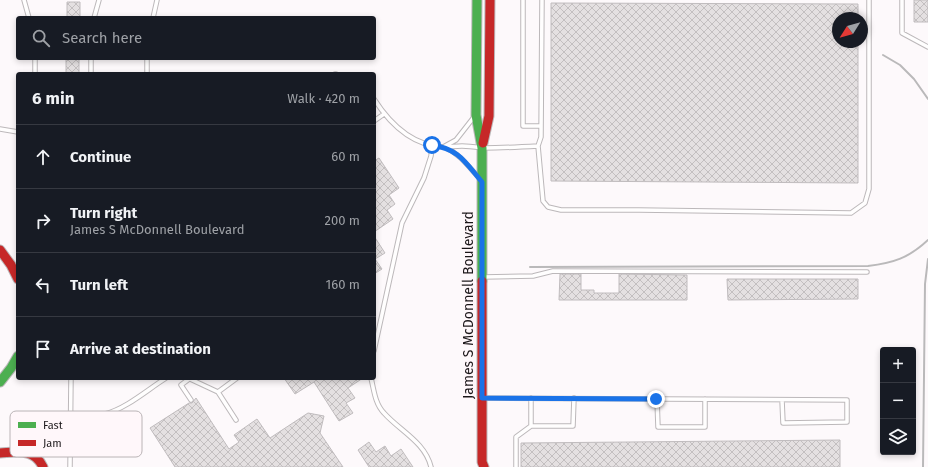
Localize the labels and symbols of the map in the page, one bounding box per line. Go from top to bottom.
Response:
north arrow [832,12,868,48]
route start [423,136,441,154]
street label: James S McDonnell Boulevard [460,211,477,399]
route end [647,390,665,408]
legend [10,411,142,457]
text: Fast [43,419,63,432]
text: Jam [43,437,62,450]

